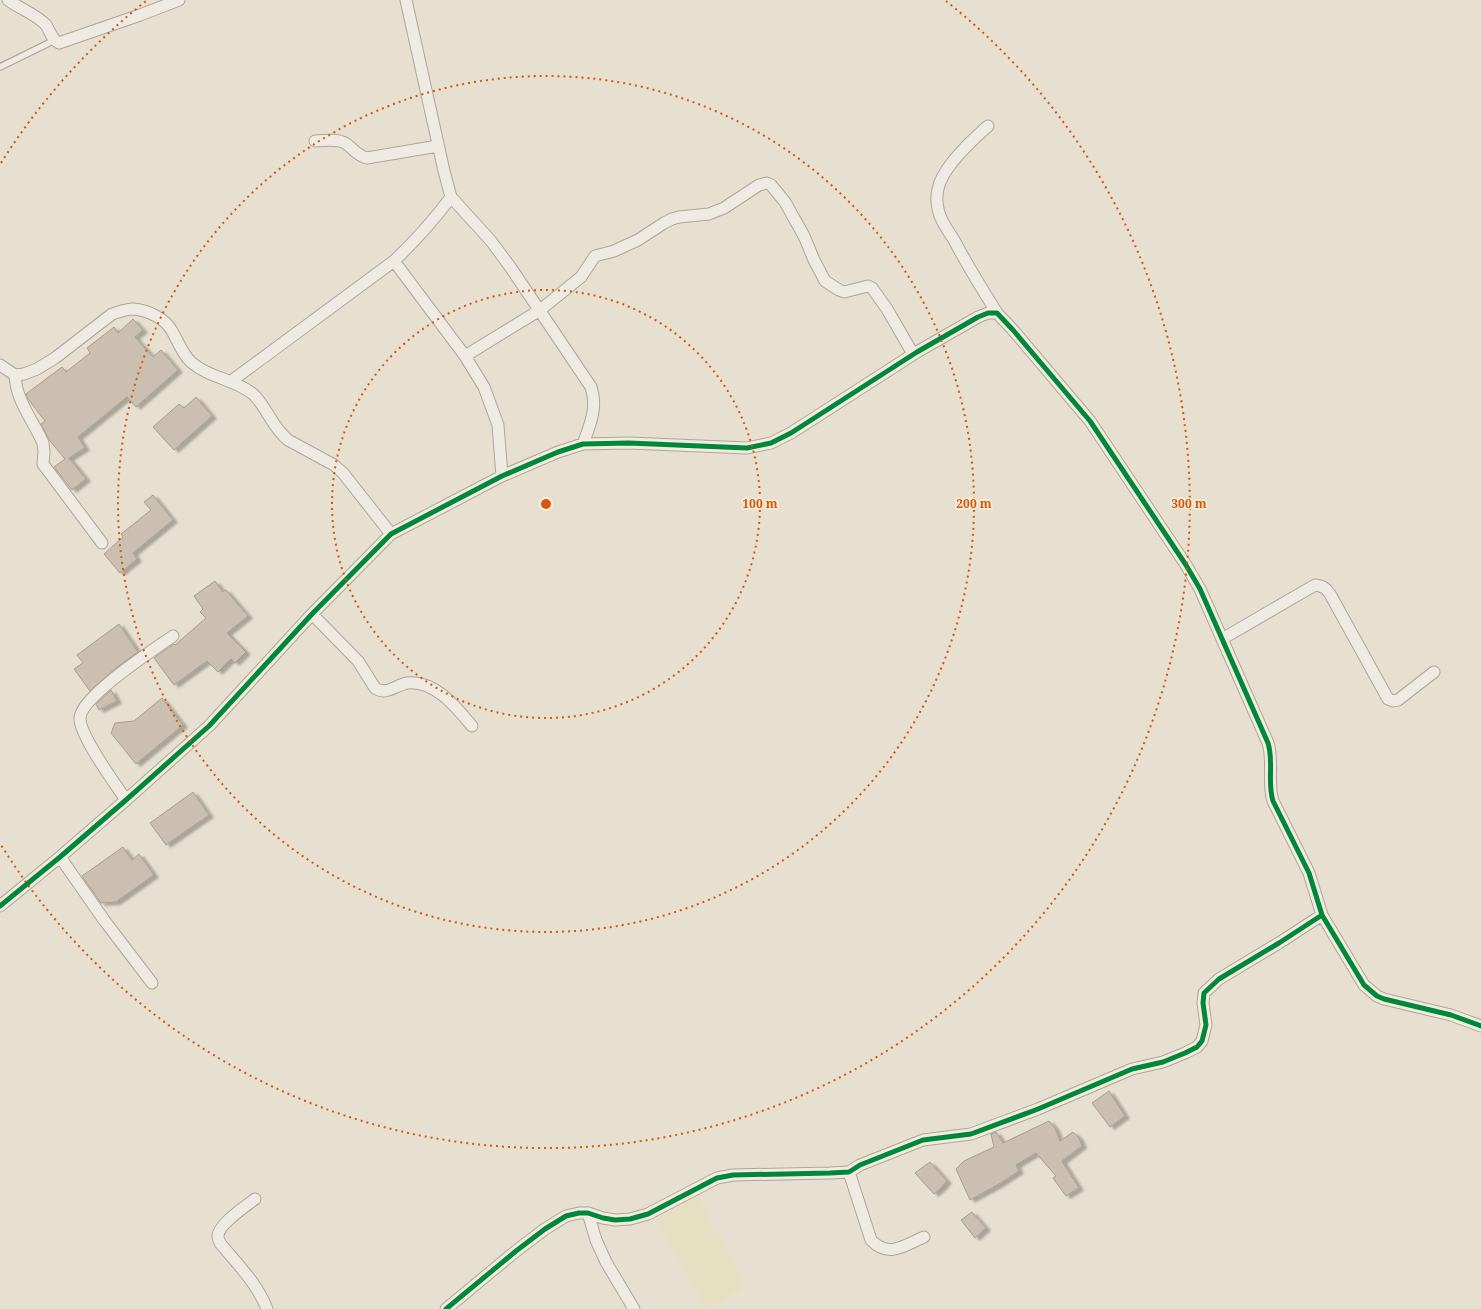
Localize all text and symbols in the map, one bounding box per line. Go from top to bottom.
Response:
text: 100 m [742,495,778,512]
text: 200 m [956,495,992,512]
text: 300 m [1171,495,1207,512]
centre of rings [539,497,553,511]

